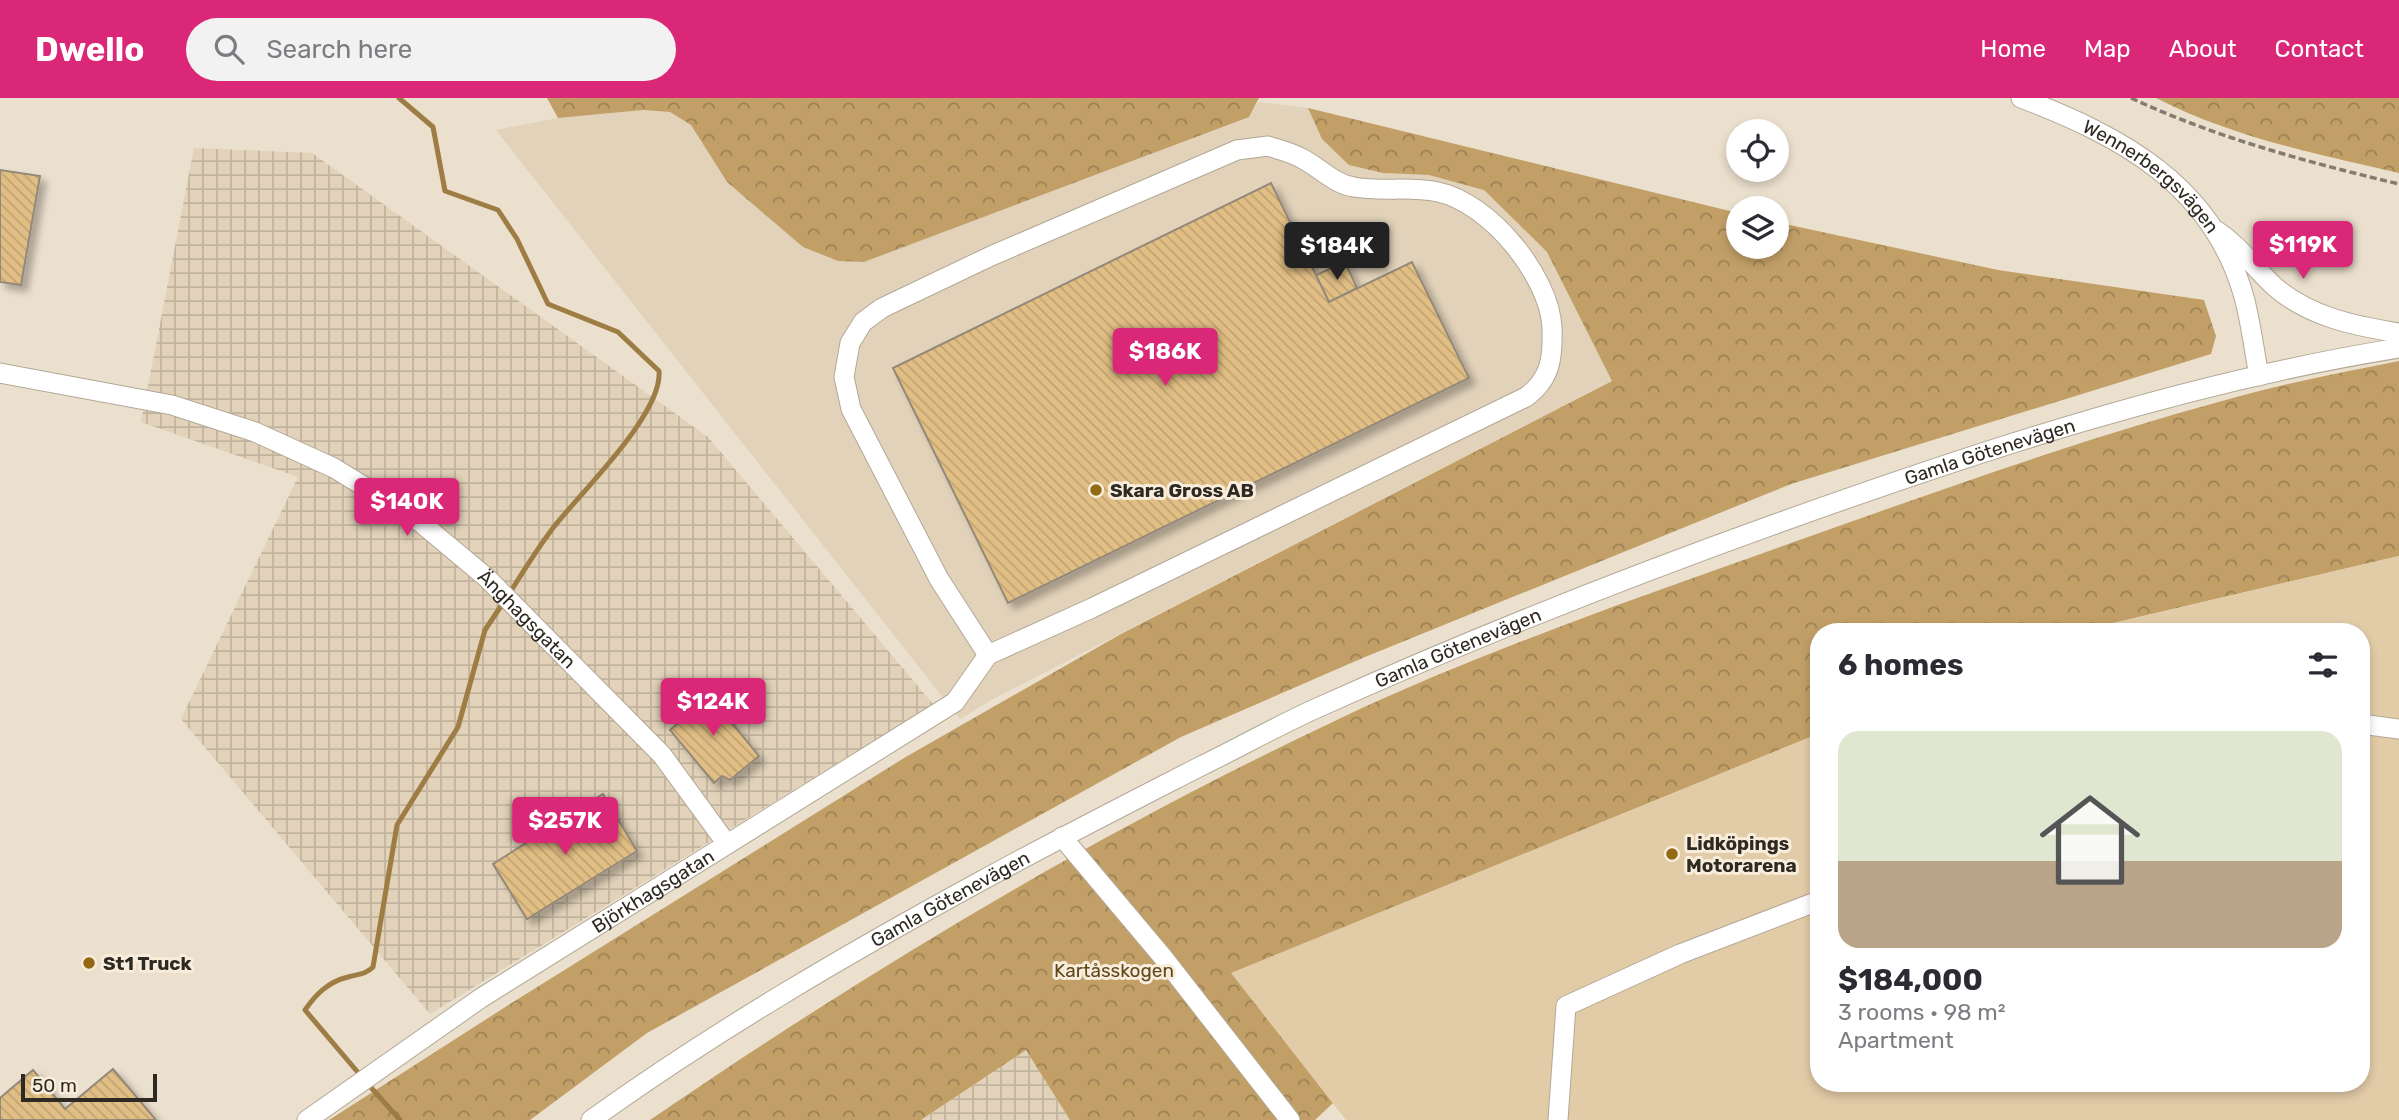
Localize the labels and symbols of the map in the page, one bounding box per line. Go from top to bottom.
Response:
street label: Wennerbergsvägen [2079,114,2224,237]
pin: $184K [1288,222,1386,282]
pin: $119K [2254,222,2352,281]
pin: $186K [1116,328,1214,388]
street label: Gamla Götenevägen [1901,413,2078,489]
pin: $140K [358,478,456,538]
place label: Skara Gross AB [1110,479,1254,502]
marker: Skara Gross AB [1088,482,1104,498]
street label: Änghagsgatan [474,564,581,673]
street label: Gamla Götenevägen [1371,603,1544,692]
pin: $124K [664,678,762,738]
pin: $257K [516,798,614,857]
place label: Lidköpings Motorarena [1686,832,1797,877]
street label: Björkhagsgatan [587,844,718,938]
street label: Gamla Götenevägen [866,846,1033,952]
marker: Lidköpings Motorarena [1664,846,1680,862]
place label: St1 Truck [103,952,192,975]
marker: St1 Truck [81,955,97,971]
park label: Kartåsskogen [1054,959,1174,982]
scale bar [21,1071,158,1103]

